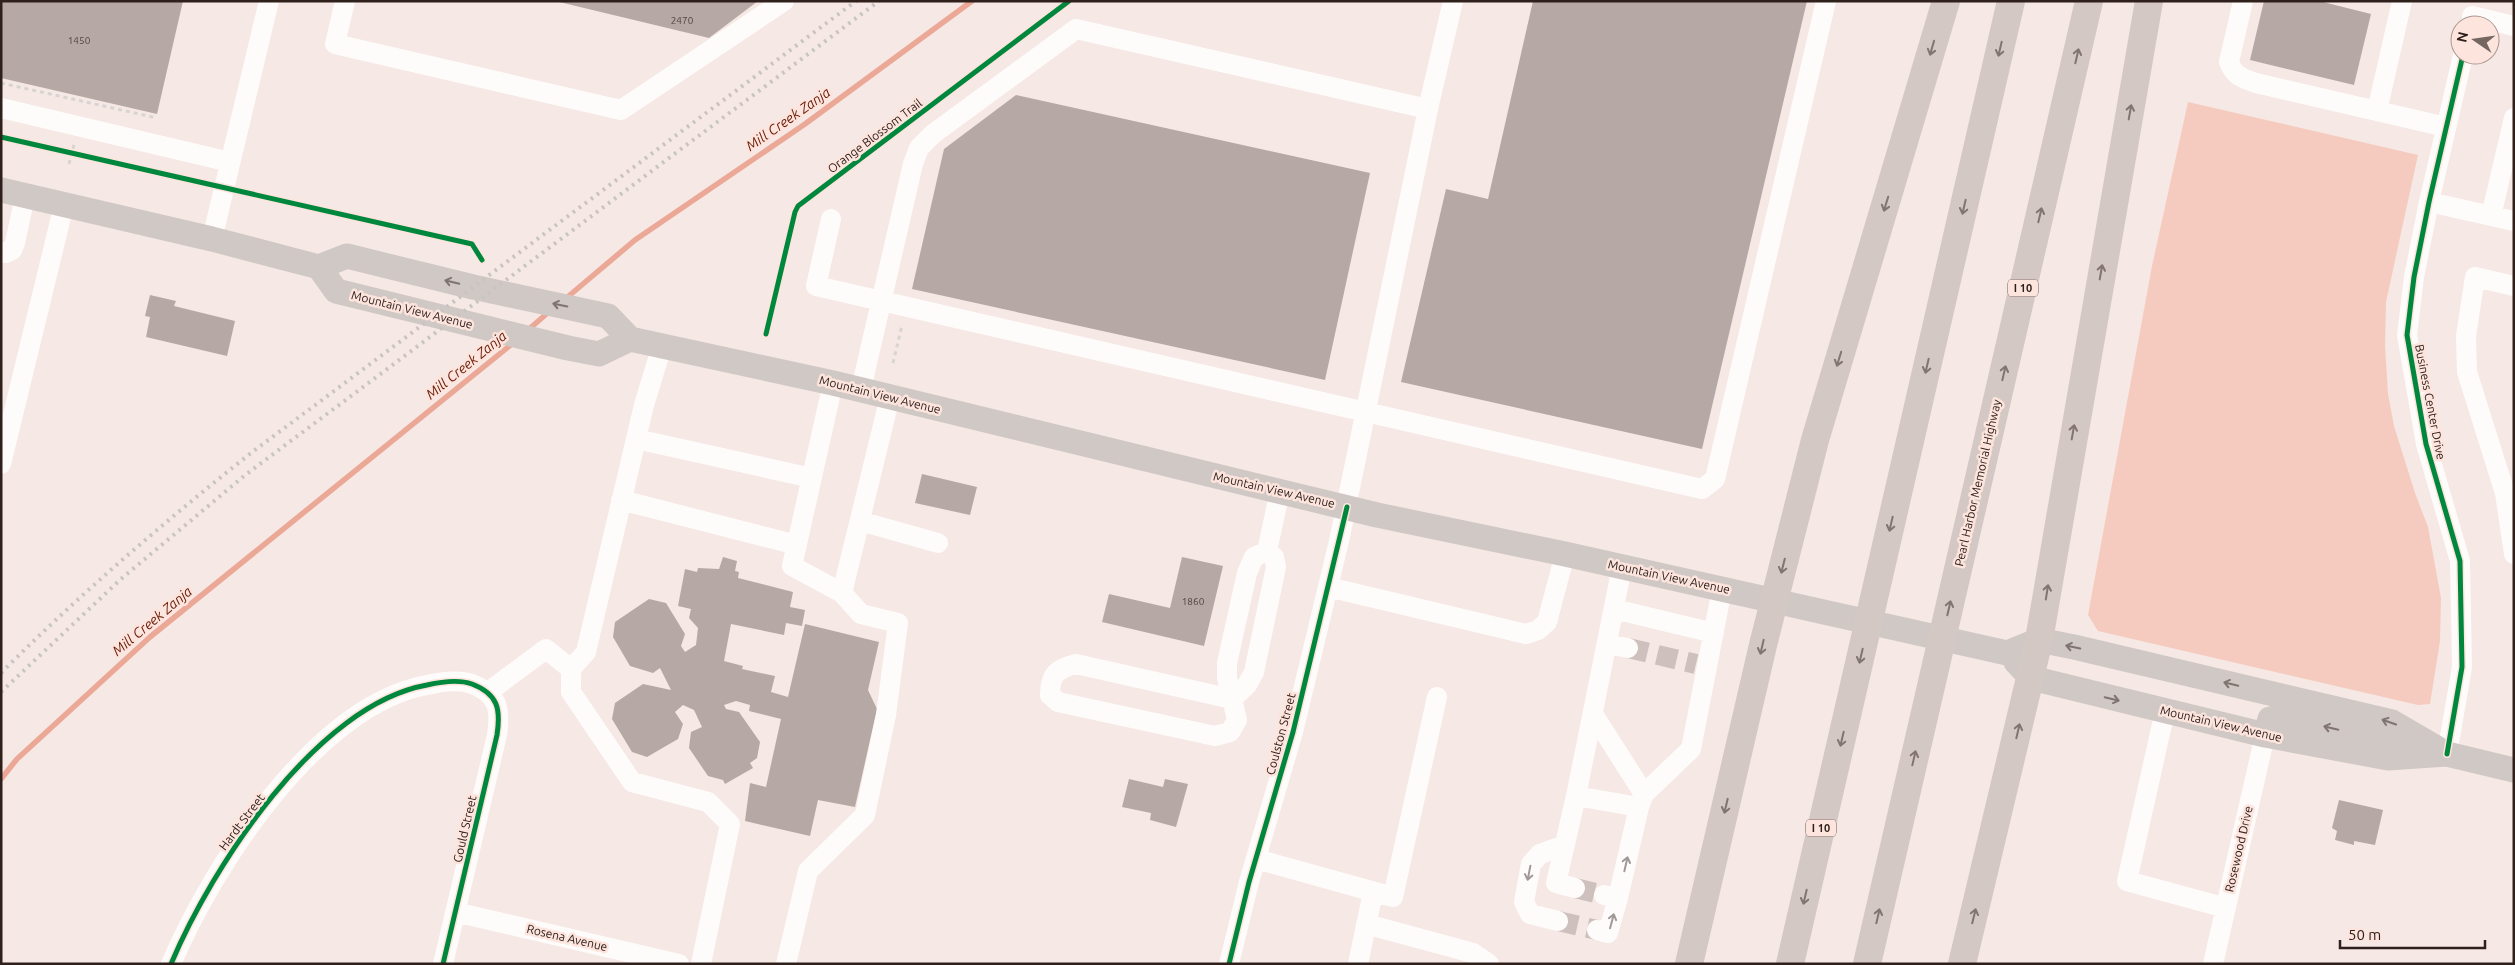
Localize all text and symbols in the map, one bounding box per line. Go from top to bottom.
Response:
house number: 2470 [671,15,694,26]
north arrow [2450,15,2500,65]
text: N [2453,30,2471,44]
house number: 1450 [68,35,91,46]
one-way arrow [1927,40,1937,56]
one-way arrow [1995,40,2004,56]
one-way arrow [2073,49,2082,65]
water label: Mill Creek Zanja [743,84,833,154]
street label: Orange Blossom Trail [825,96,924,175]
one-way arrow [2125,104,2135,120]
one-way arrow [1880,195,1890,211]
one-way arrow [1958,199,1968,215]
one-way arrow [2036,207,2045,223]
one-way arrow [2097,264,2107,280]
one-way arrow [445,277,461,286]
road number: I 10 [2008,280,2038,296]
street label: Mountain View Avenue [350,288,474,331]
one-way arrow [553,300,569,309]
water label: Mill Creek Zanja [423,327,510,402]
street label: Business Center Drive [2413,343,2448,461]
one-way arrow [1833,351,1843,367]
one-way arrow [1922,357,1931,373]
one-way arrow [2000,366,2009,382]
street label: Mountain View Avenue [818,373,942,416]
street label: Pearl Harbor Memorial Highway [1952,398,2003,568]
one-way arrow [2069,424,2079,440]
street label: Mountain View Avenue [1212,469,1336,510]
one-way arrow [1886,515,1895,531]
street label: Mountain View Avenue [1607,557,1731,596]
one-way arrow [1778,557,1787,573]
water label: Mill Creek Zanja [109,583,195,659]
one-way arrow [2043,585,2053,601]
house number: 1860 [1182,596,1205,607]
one-way arrow [1945,601,1954,617]
one-way arrow [1757,639,1766,655]
one-way arrow [2065,641,2081,651]
one-way arrow [1855,648,1865,664]
one-way arrow [2224,679,2240,688]
street label: Coulston Street [1263,691,1298,776]
one-way arrow [2103,695,2119,704]
street label: Mountain View Avenue [2159,703,2283,744]
one-way arrow [2381,717,2397,727]
one-way arrow [2324,723,2340,732]
one-way arrow [2014,724,2023,740]
one-way arrow [1836,730,1846,746]
one-way arrow [1910,750,1919,766]
street label: Hardt Street [216,791,267,852]
street label: Gould Street [451,794,479,864]
one-way arrow [1721,797,1730,813]
street label: Rosewood Drive [2222,805,2255,893]
road number: I 10 [1806,820,1836,836]
one-way arrow [1622,857,1631,873]
one-way arrow [1524,865,1534,881]
one-way arrow [1800,889,1809,905]
one-way arrow [1874,909,1883,925]
one-way arrow [1970,909,1979,925]
one-way arrow [1607,913,1617,929]
scale bar [2340,918,2485,950]
street label: Rosena Avenue [525,922,609,953]
text: 50 m [2348,926,2381,943]

